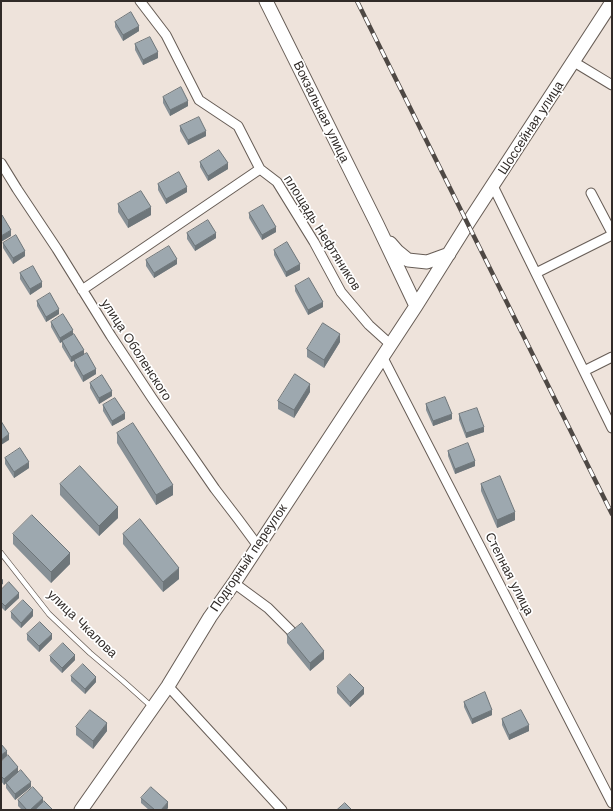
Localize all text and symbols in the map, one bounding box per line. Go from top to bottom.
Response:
street label: Вокзальная улица [290,59,352,165]
street label: Шоссейная улица [495,78,567,178]
street label: площадь Нефтяников [280,172,364,294]
street label: улица Оболенского [97,296,175,404]
street label: Подгорный переулок [207,501,291,615]
street label: Степная улица [481,530,537,618]
street label: улица Чкалова [44,587,120,661]

